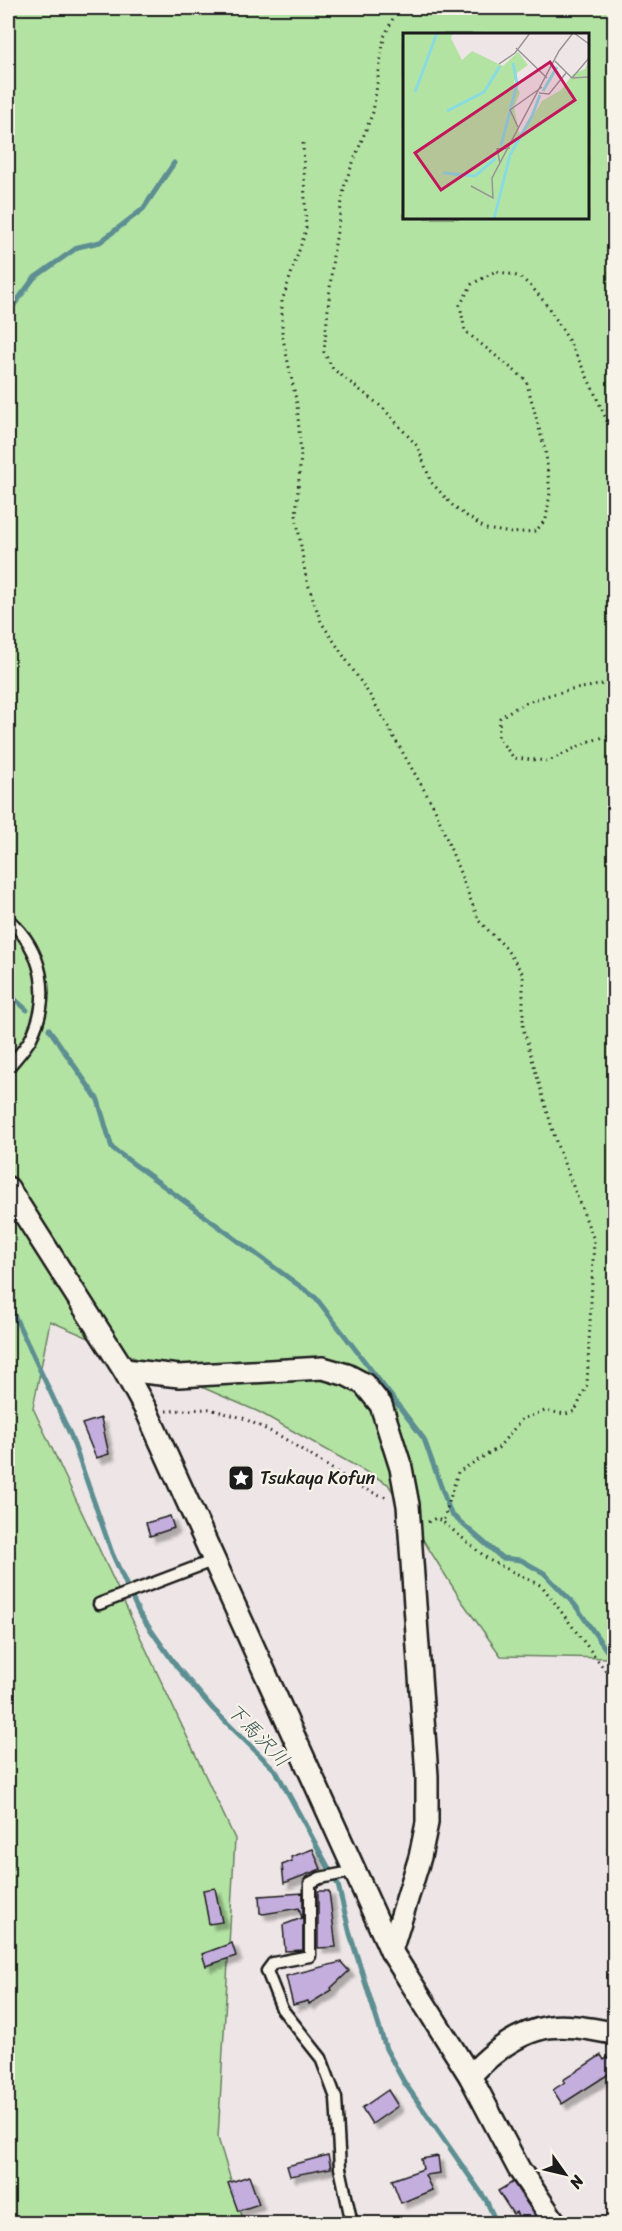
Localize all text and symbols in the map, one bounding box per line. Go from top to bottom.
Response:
inset map [403,33,589,219]
place label: Tsukaya Kofun [260,1462,376,1494]
place icon: Tsukaya Kofun [226,1463,256,1493]
water label: 下馬沢川 [218,1694,298,1776]
north arrow [535,2144,595,2204]
text: N [561,2169,593,2196]

